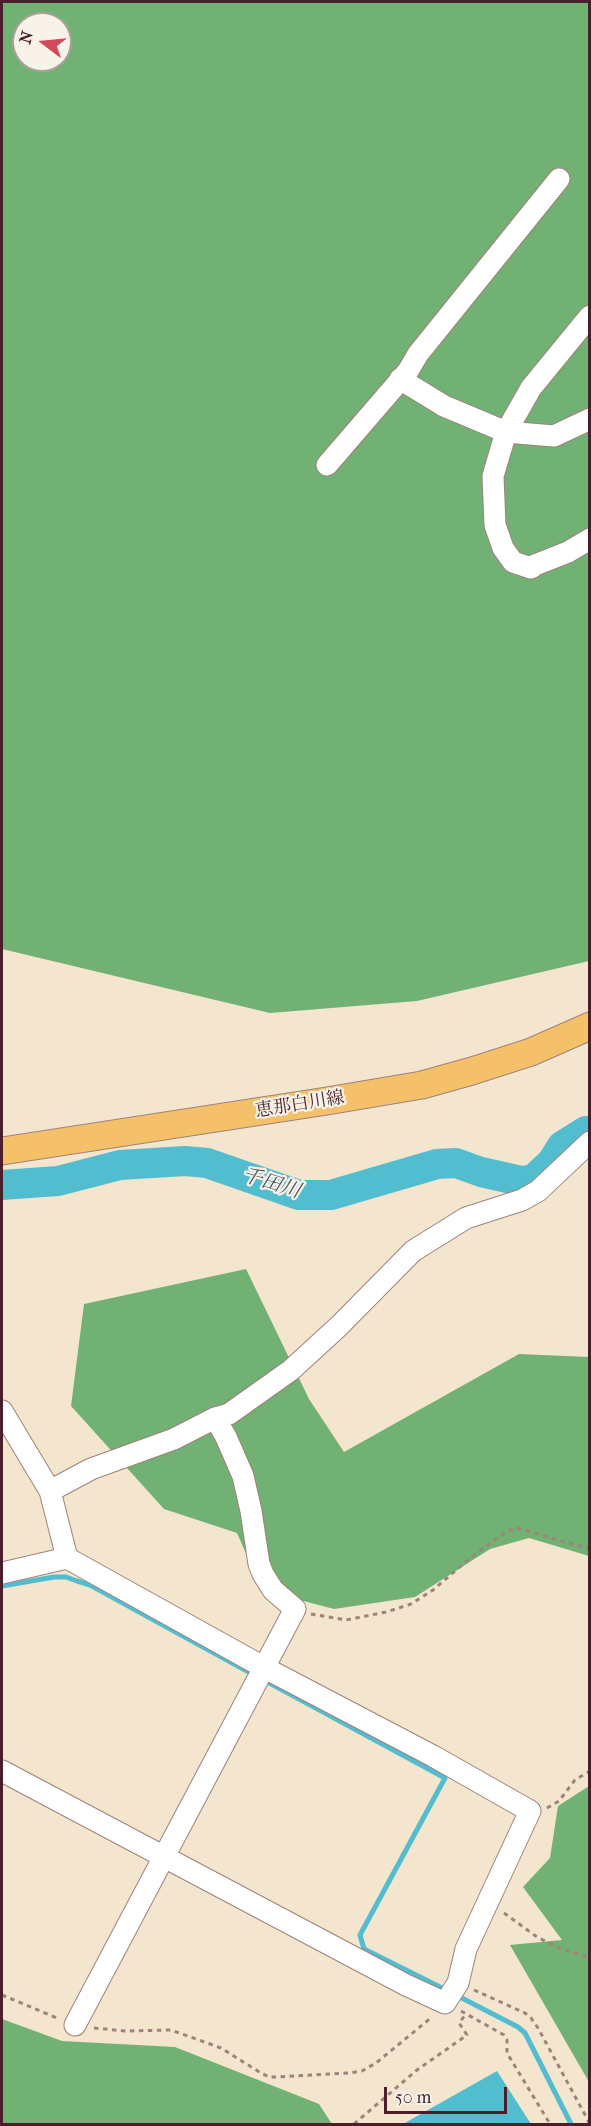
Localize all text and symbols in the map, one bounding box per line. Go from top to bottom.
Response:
north arrow [12,12,72,72]
text: N [15,29,37,46]
street label: 恵那白川線 [254,1087,346,1123]
water label: 千田川 [239,1164,303,1204]
scale bar [387,2075,510,2113]
text: 50 m [395,2087,431,2108]

